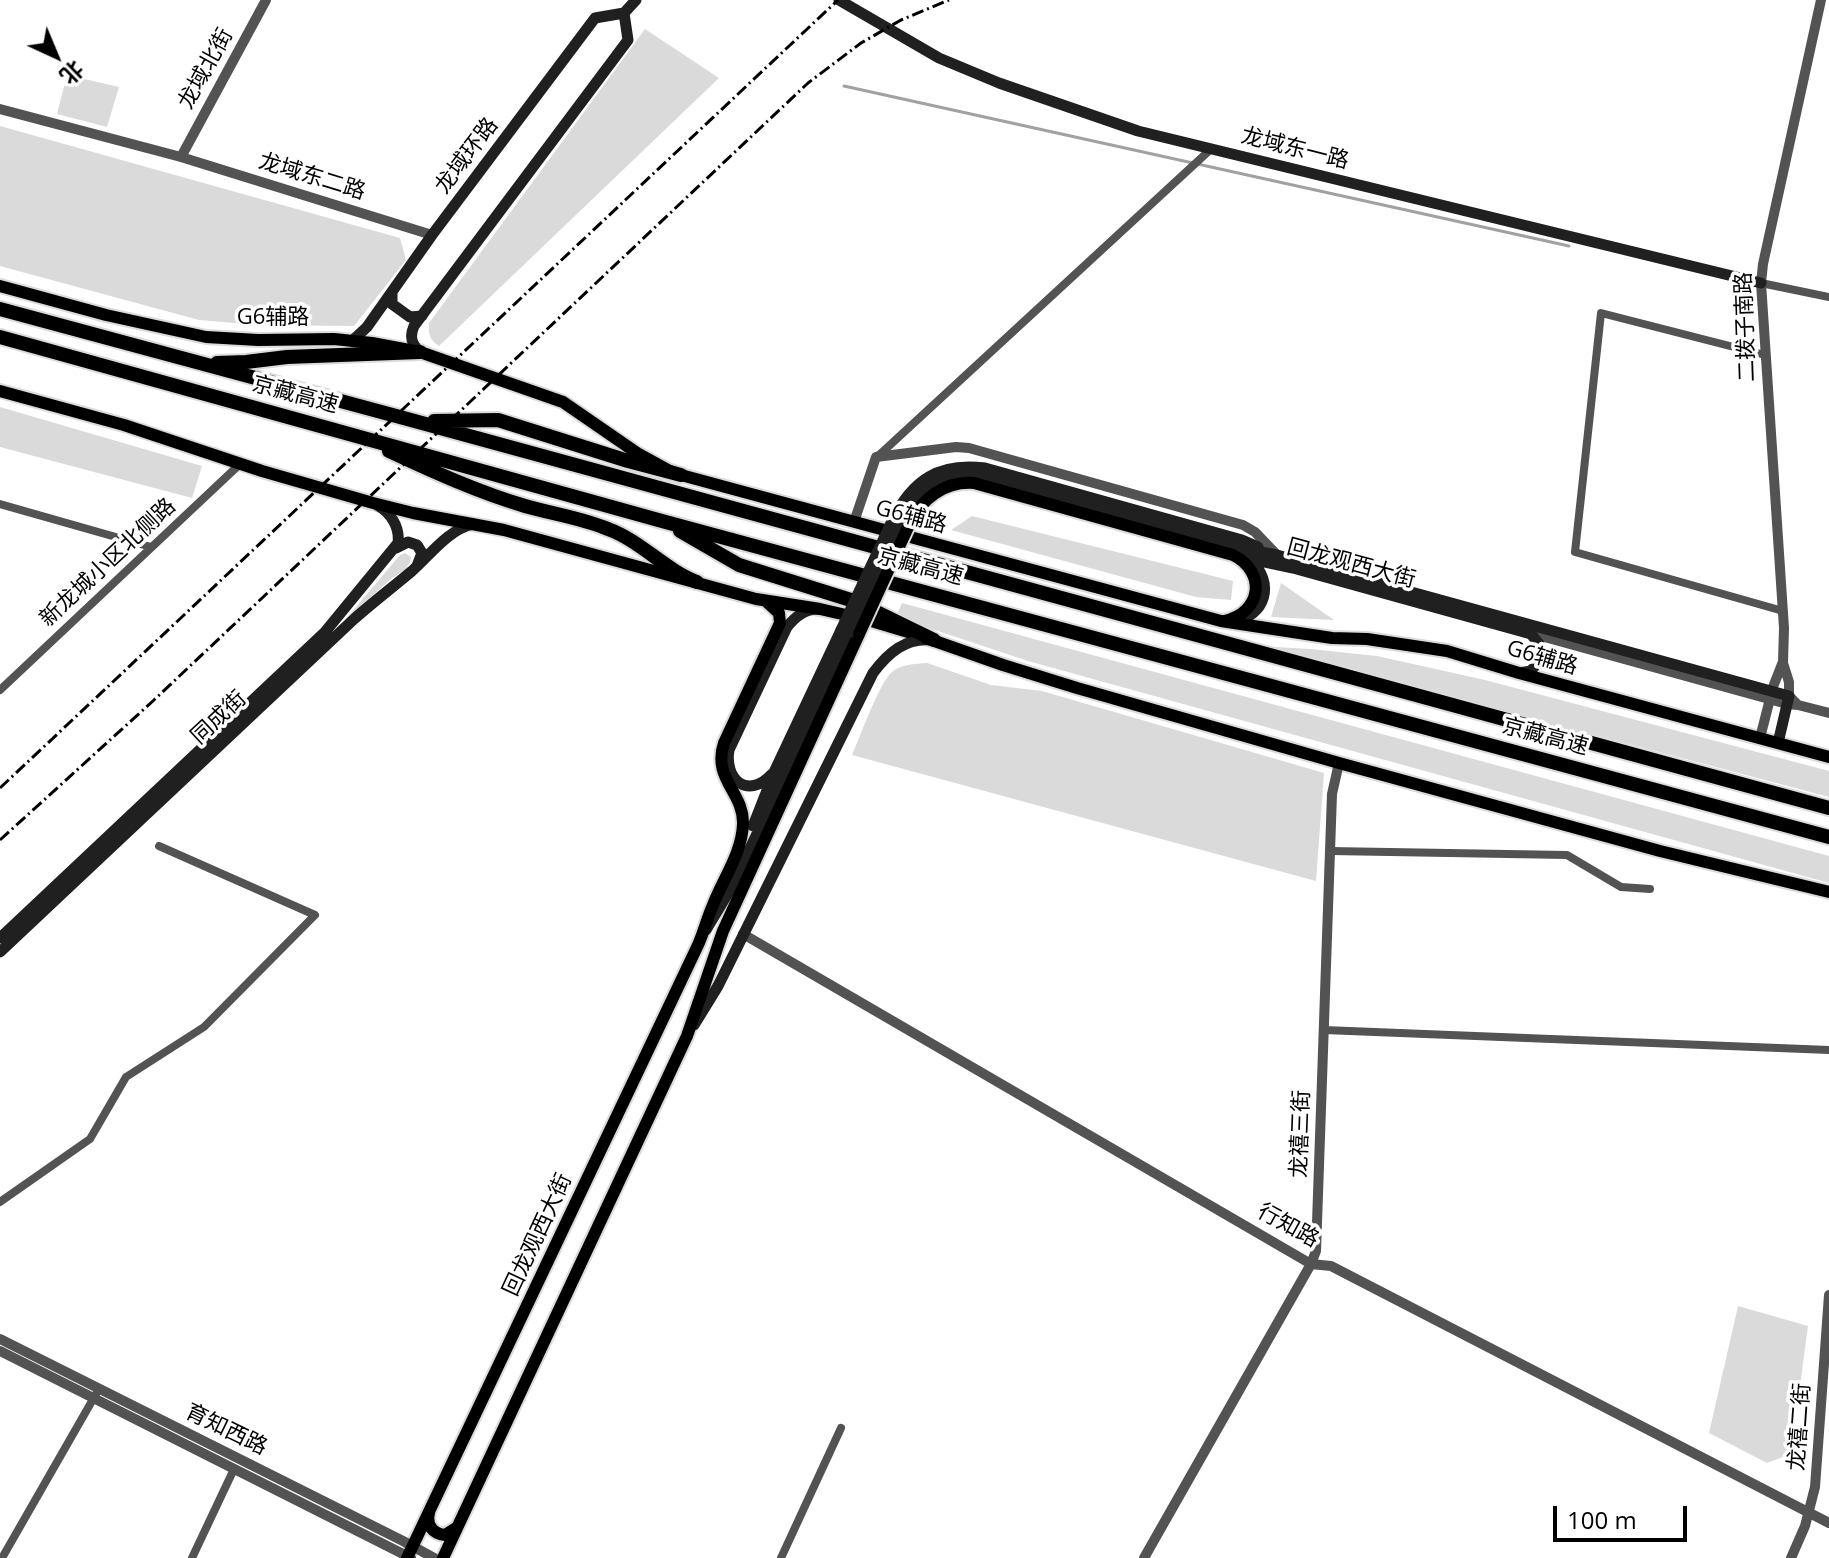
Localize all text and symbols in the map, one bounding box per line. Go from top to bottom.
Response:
north arrow [16,16,96,96]
street label: 龙域北街 [173,24,239,114]
text: 北 [54,55,91,92]
street label: 龙域环路 [430,113,504,199]
street label: 龙域东一路 [1238,123,1352,175]
street label: 龙域东二路 [256,148,368,206]
street label: 二拨子南路 [1731,272,1761,382]
street label: G6辅路 [237,305,309,331]
street label: 京藏高速 [249,371,341,419]
street label: 新龙城小区北侧路 [35,493,181,633]
street label: G6辅路 [873,495,949,539]
street label: 回龙观西大街 [1284,534,1418,594]
street label: 京藏高速 [874,543,966,591]
street label: G6辅路 [1503,635,1581,681]
street label: 同成街 [186,686,252,750]
street label: 京藏高速 [1499,713,1591,761]
street label: 龙禧三街 [1286,1090,1316,1178]
street label: 回龙观西大街 [498,1170,578,1300]
street label: 行知路 [1253,1198,1323,1254]
street label: 龙禧二街 [1784,1382,1816,1472]
street label: 育知西路 [181,1399,271,1461]
scale bar [1557,1490,1691,1540]
text: 100 m [1567,1503,1637,1536]

